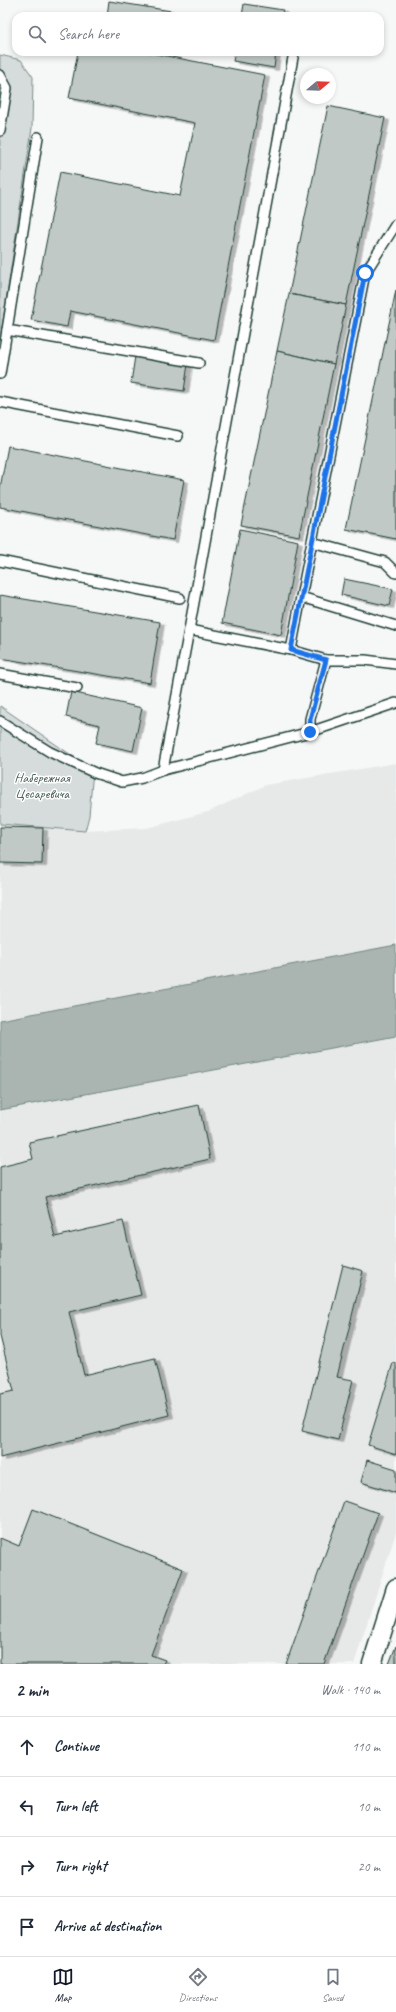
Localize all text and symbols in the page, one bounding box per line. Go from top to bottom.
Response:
search box [12,12,384,56]
icon: search [26,23,48,45]
text: Search here [58,25,119,44]
north arrow [300,68,336,104]
route start [356,264,374,282]
route end [301,723,319,741]
park label: Набережная Цесаревича [14,769,71,802]
text: 2 min [16,1680,49,1701]
text: Walk · 140 m [321,1682,380,1698]
icon: ahead [16,1736,38,1758]
text: Continue [54,1737,99,1756]
text: 110 m [352,1739,380,1755]
icon: left [16,1796,38,1818]
text: Turn left [54,1797,97,1816]
text: 10 m [358,1799,380,1815]
icon: right [16,1856,38,1878]
text: Turn right [54,1857,107,1876]
text: 20 m [358,1859,380,1875]
icon: arrive [16,1916,38,1938]
text: Arrive at destination [54,1917,161,1936]
tab: Map [52,1966,74,2004]
tab: Directions [179,1966,217,2004]
tab: Saved [322,1966,344,2004]

